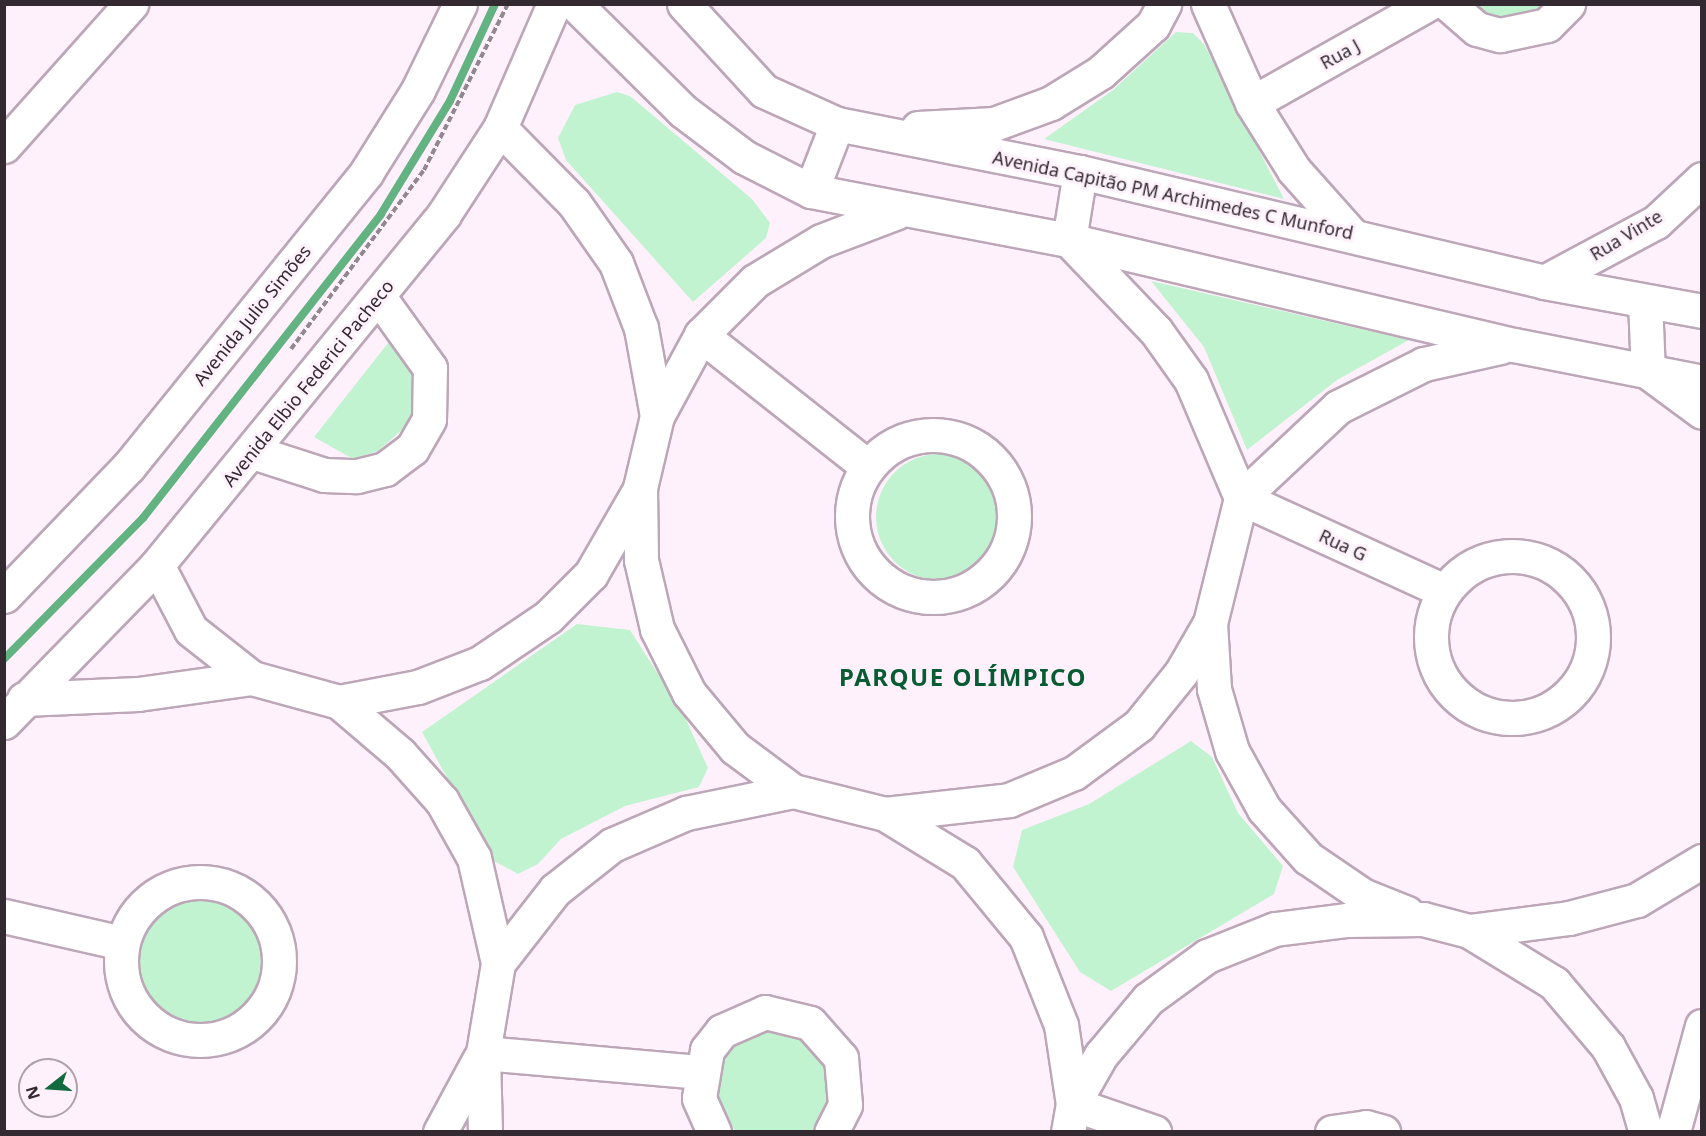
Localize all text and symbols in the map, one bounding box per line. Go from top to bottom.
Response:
street label: Rua J [1316,34,1364,74]
street label: Avenida Capitão PM Archimedes C Munford [991,146,1355,244]
street label: Rua Vinte [1586,205,1666,265]
street label: Avenida Julio Simões [189,240,315,390]
street label: Avenida Elbio Federici Pacheco [218,275,398,491]
street label: Rua G [1316,525,1370,565]
district label: PARQUE OLÍMPICO [839,663,1087,691]
north arrow [18,1058,78,1118]
text: N [20,1083,45,1102]

